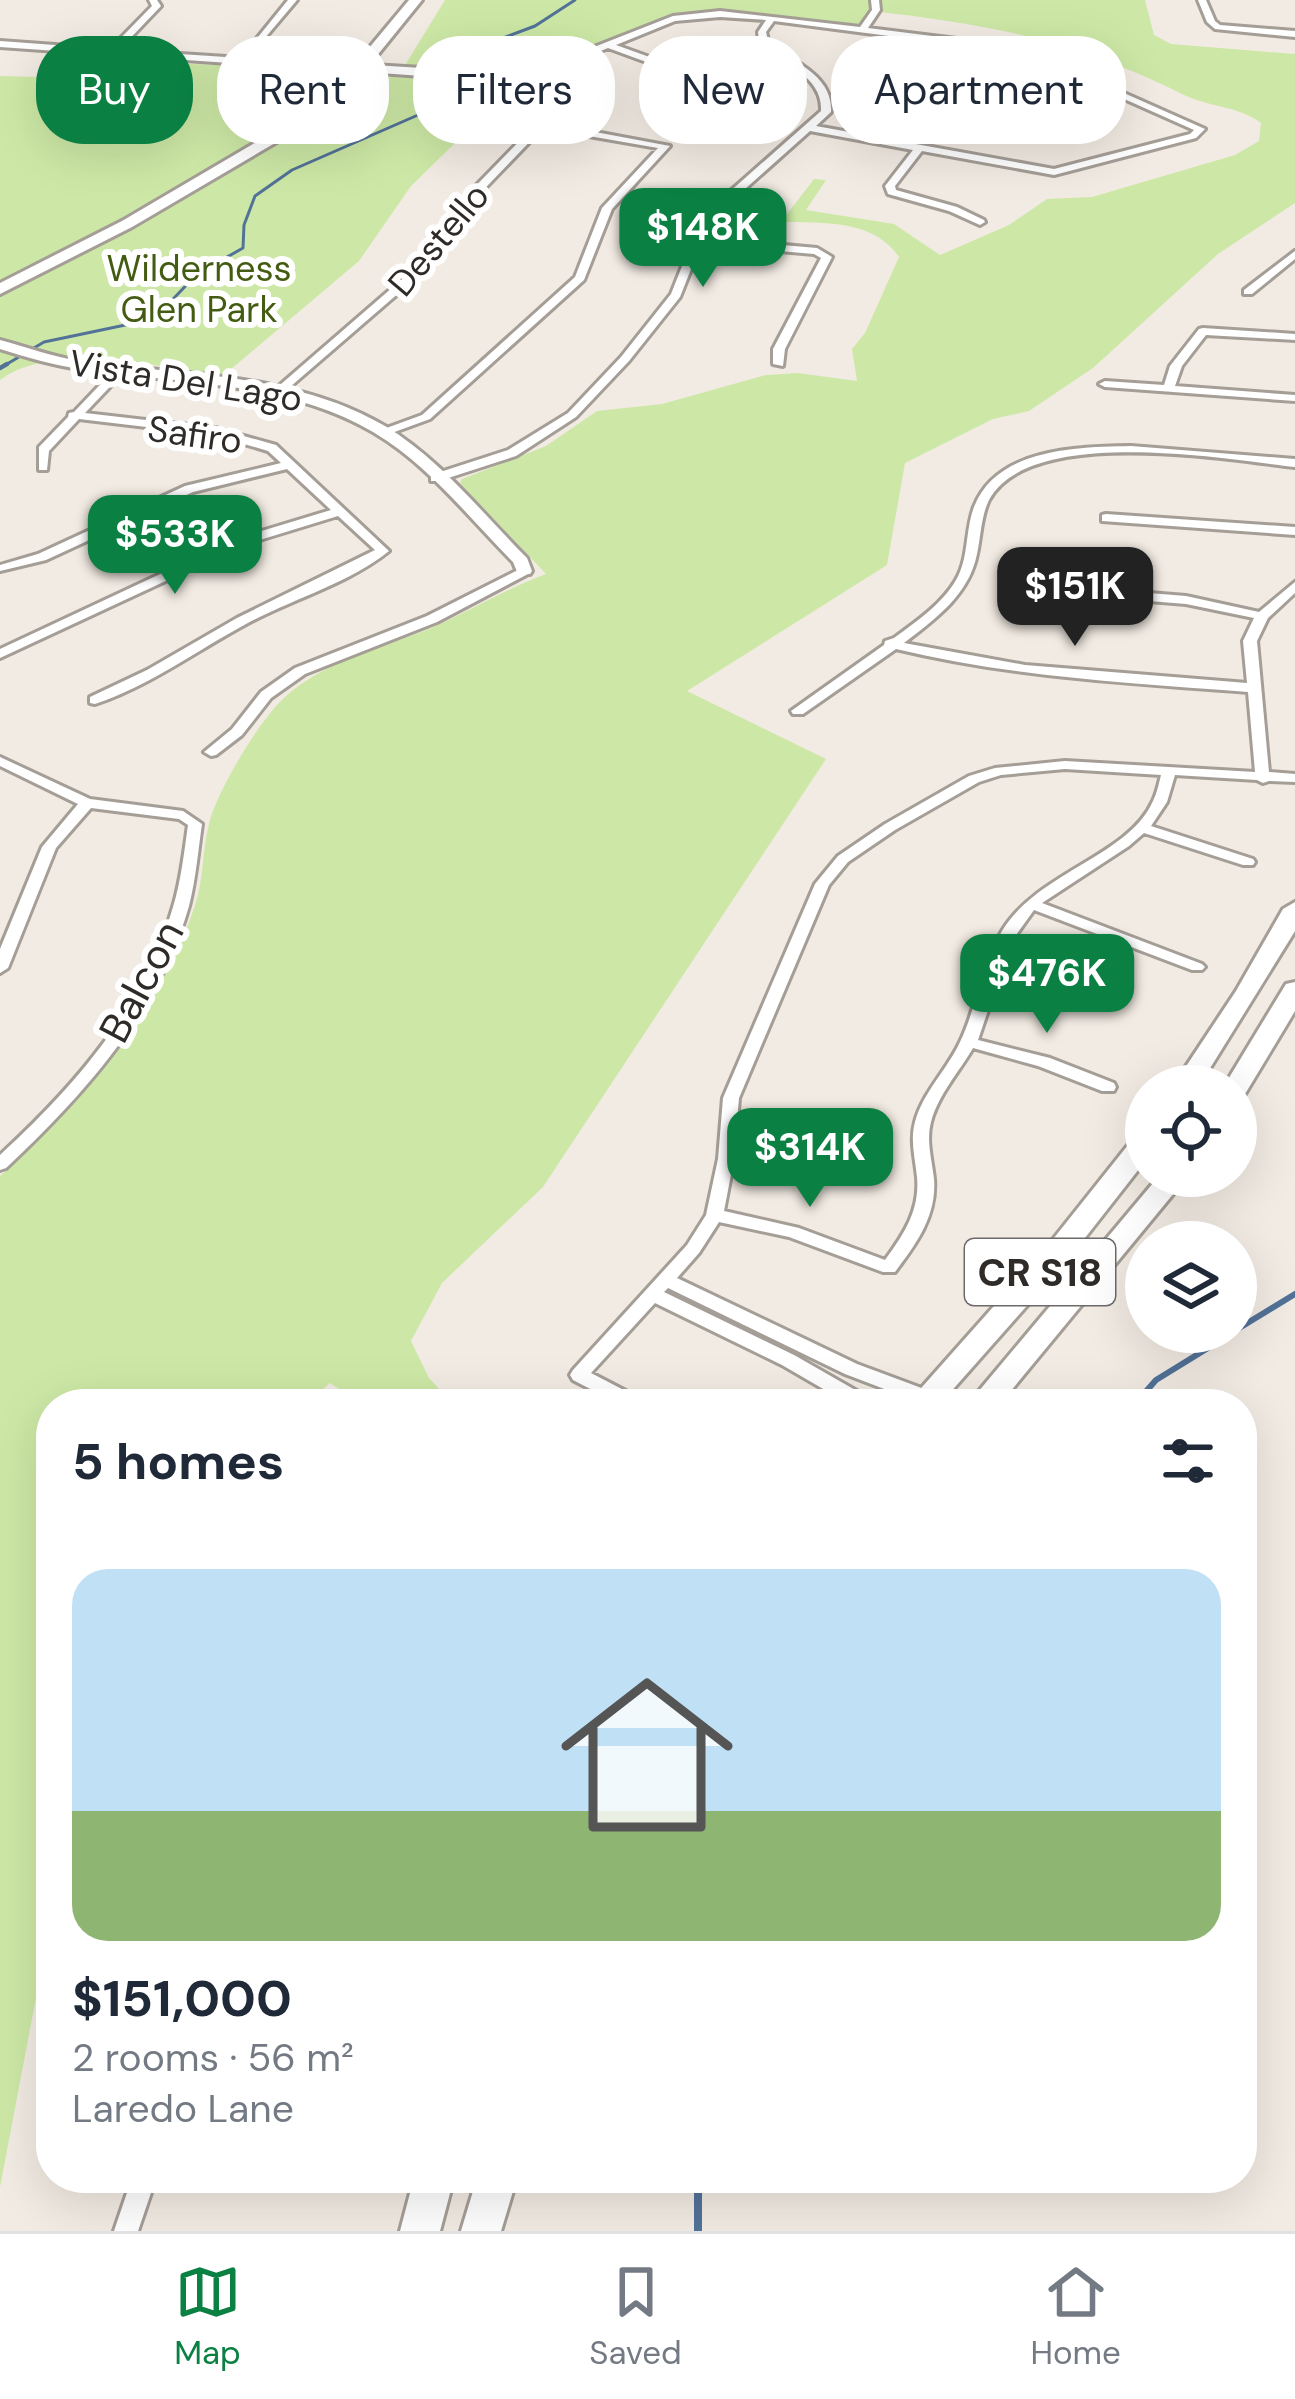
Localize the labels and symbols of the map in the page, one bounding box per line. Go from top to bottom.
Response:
street label: Destello [377,173,499,306]
pin: $148K [619,188,787,290]
park label: Wilderness Glen Park [106,245,292,333]
street label: Vista Del Lago [66,339,306,422]
street label: Safiro [145,405,245,464]
pin: $533K [91,495,259,597]
pin: $151K [991,547,1159,649]
street label: Balcon [87,911,196,1052]
pin: $476K [963,934,1131,1036]
pin: $314K [726,1108,894,1210]
road number: CR S18 [965,1239,1115,1305]

